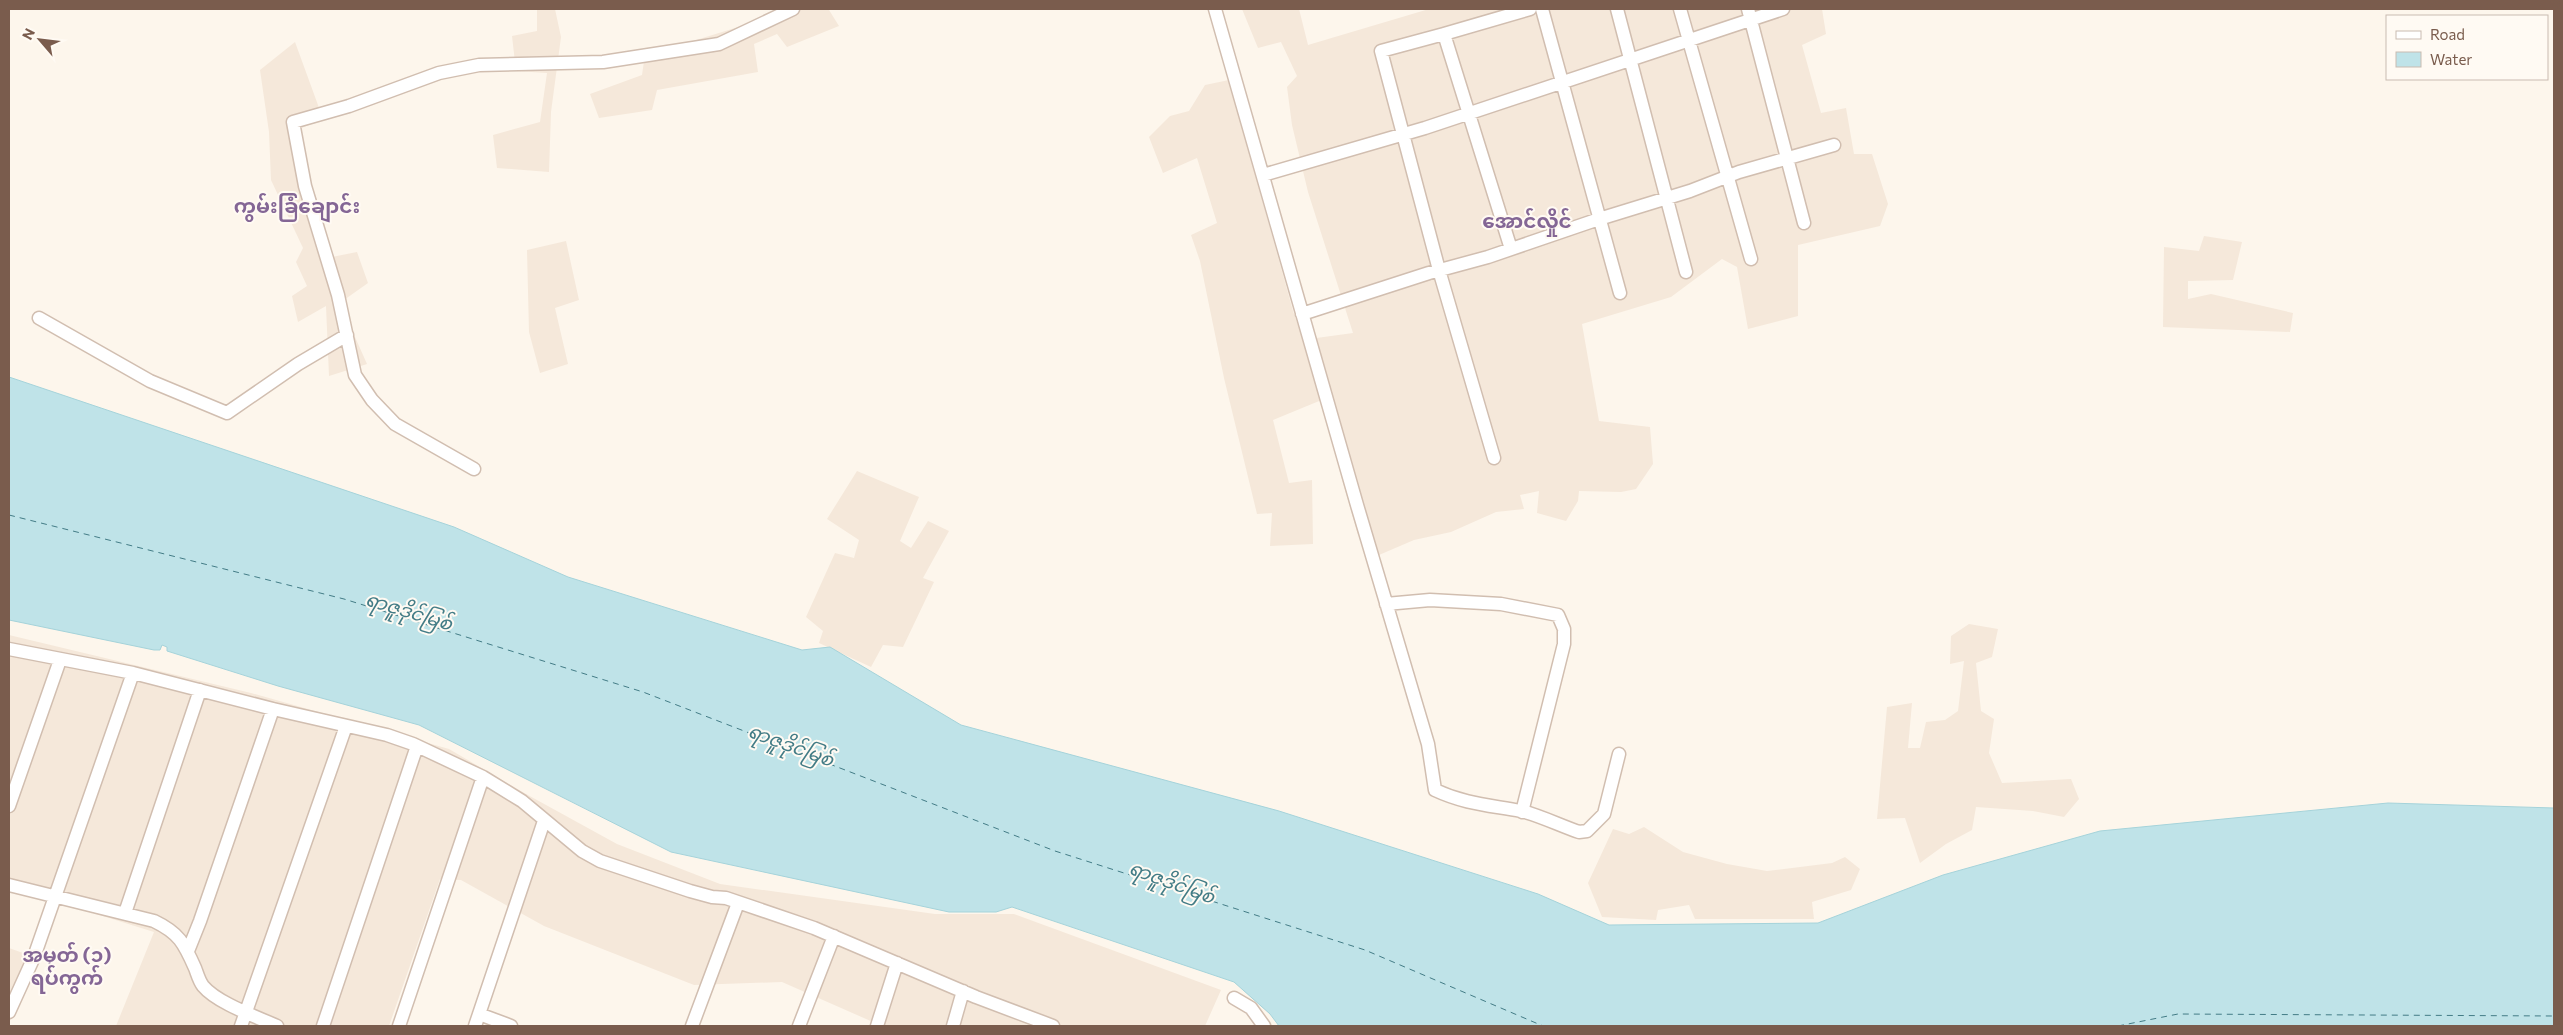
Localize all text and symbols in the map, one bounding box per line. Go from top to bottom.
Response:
north arrow [15,15,65,65]
legend [2386,15,2548,80]
text: N [18,25,38,42]
text: Road [2430,25,2465,43]
text: Water [2430,50,2472,68]
district label: ကွမ်းခြံချောင်း [234,193,360,223]
district label: အောင်လှိုင် [1482,208,1572,237]
water label: ရာဇူဒိုင်မြစ် [362,586,457,640]
water label: ရာဇူဒိုင်မြစ် [744,718,839,776]
water label: ရာဇူဒိုင်မြစ် [1125,855,1220,913]
district label: အမှတ် (၁) ရပ်ကွက် [22,942,112,994]

